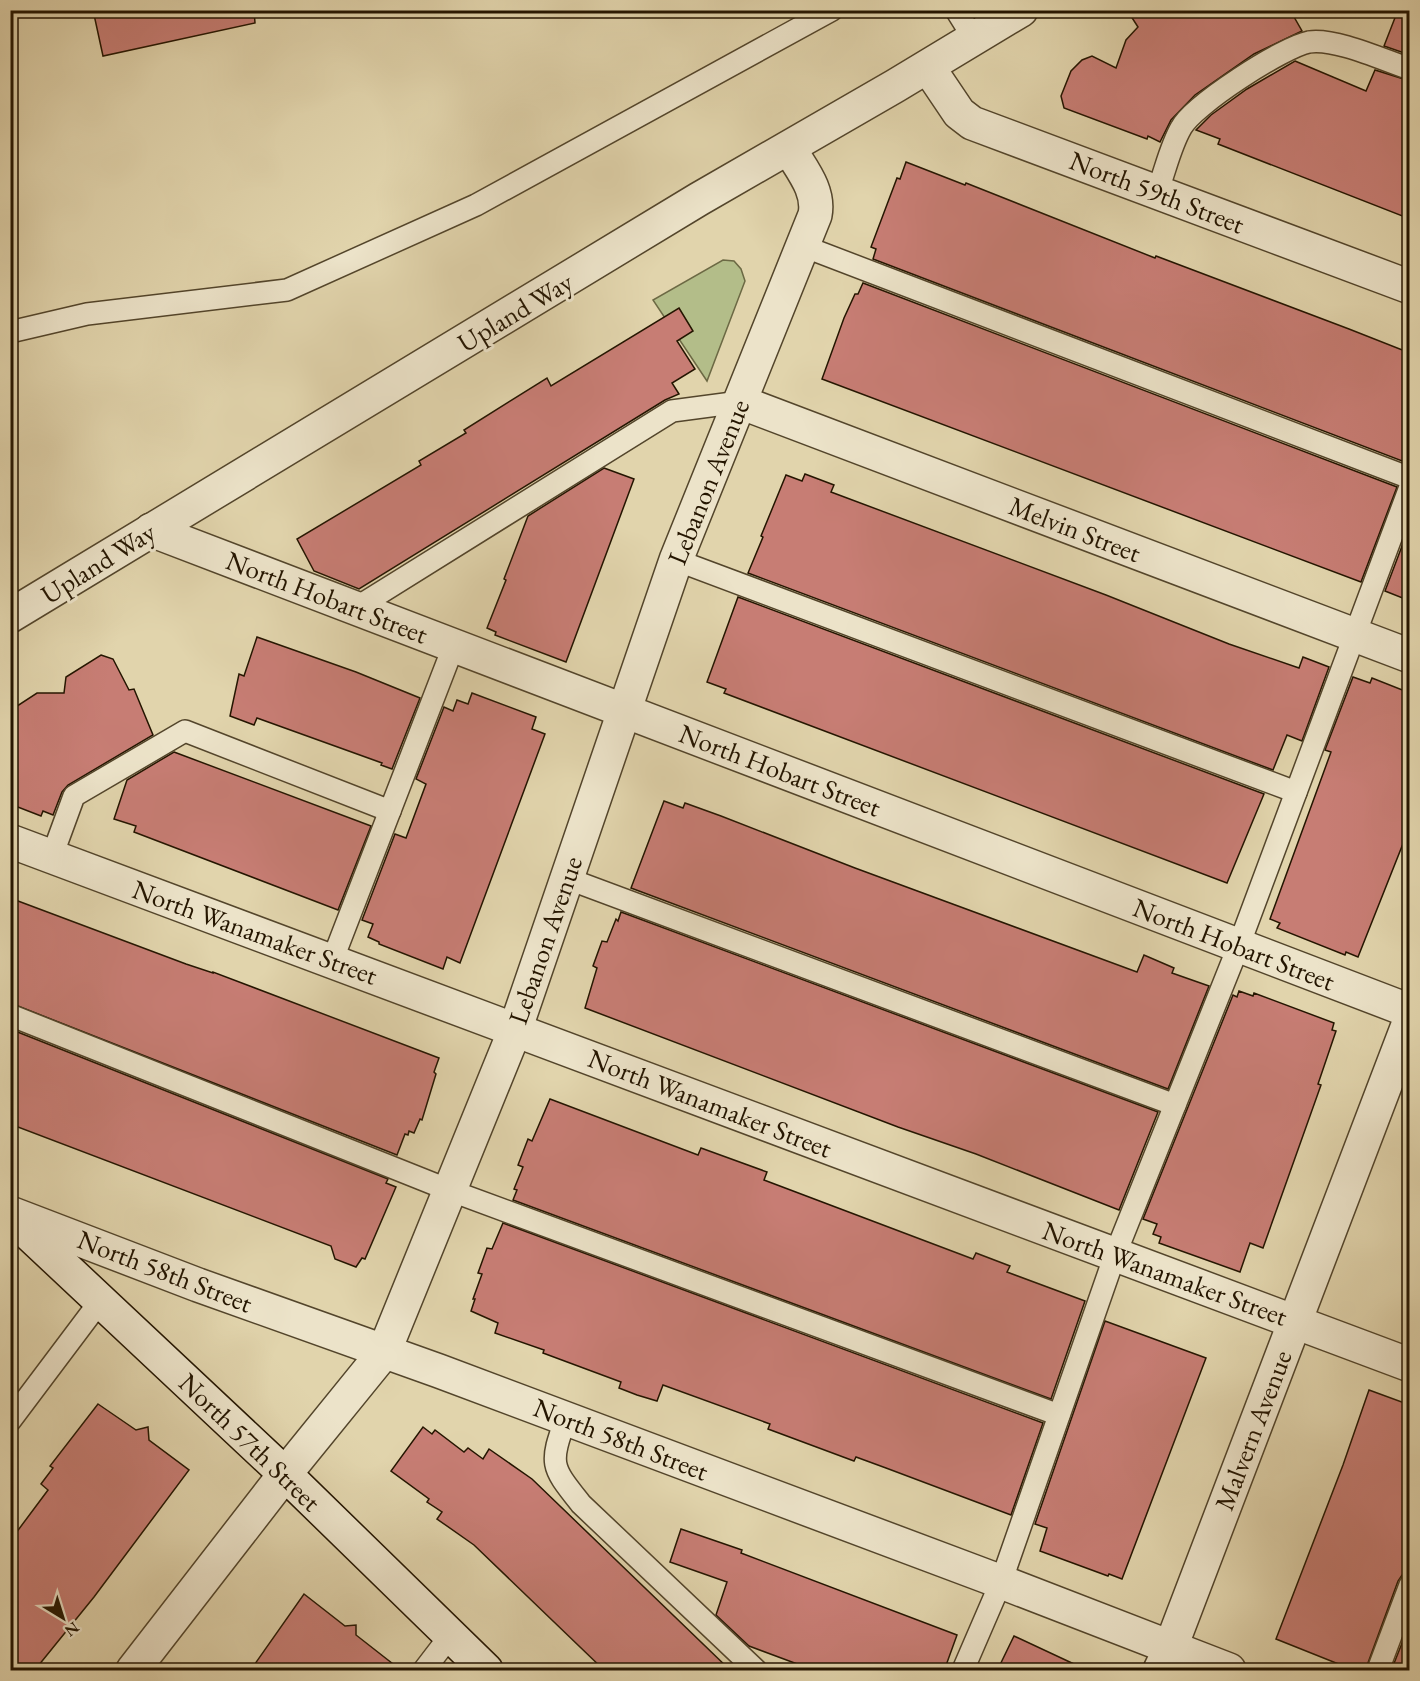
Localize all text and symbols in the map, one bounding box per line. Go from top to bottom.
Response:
street label: North 59th Street [1065,143,1250,242]
street label: Upland Way [451,264,579,360]
street label: Lebanon Avenue [659,394,757,570]
street label: Melvin Street [1004,488,1146,570]
street label: Upland Way [34,514,162,612]
street label: North Hobart Street [221,542,433,652]
street label: North Hobart Street [674,715,886,825]
street label: Lebanon Avenue [500,851,590,1029]
street label: North Wanamaker Street [128,871,383,993]
street label: North Hobart Street [1128,889,1340,999]
street label: North Wanamaker Street [583,1040,837,1166]
street label: North Wanamaker Street [1038,1212,1293,1334]
street label: North 58th Street [73,1222,258,1321]
street label: Malvern Avenue [1206,1345,1300,1515]
street label: North 57th Street [171,1365,329,1519]
street label: North 58th Street [529,1390,714,1489]
north arrow [33,1588,93,1648]
text: N [60,1617,83,1642]

